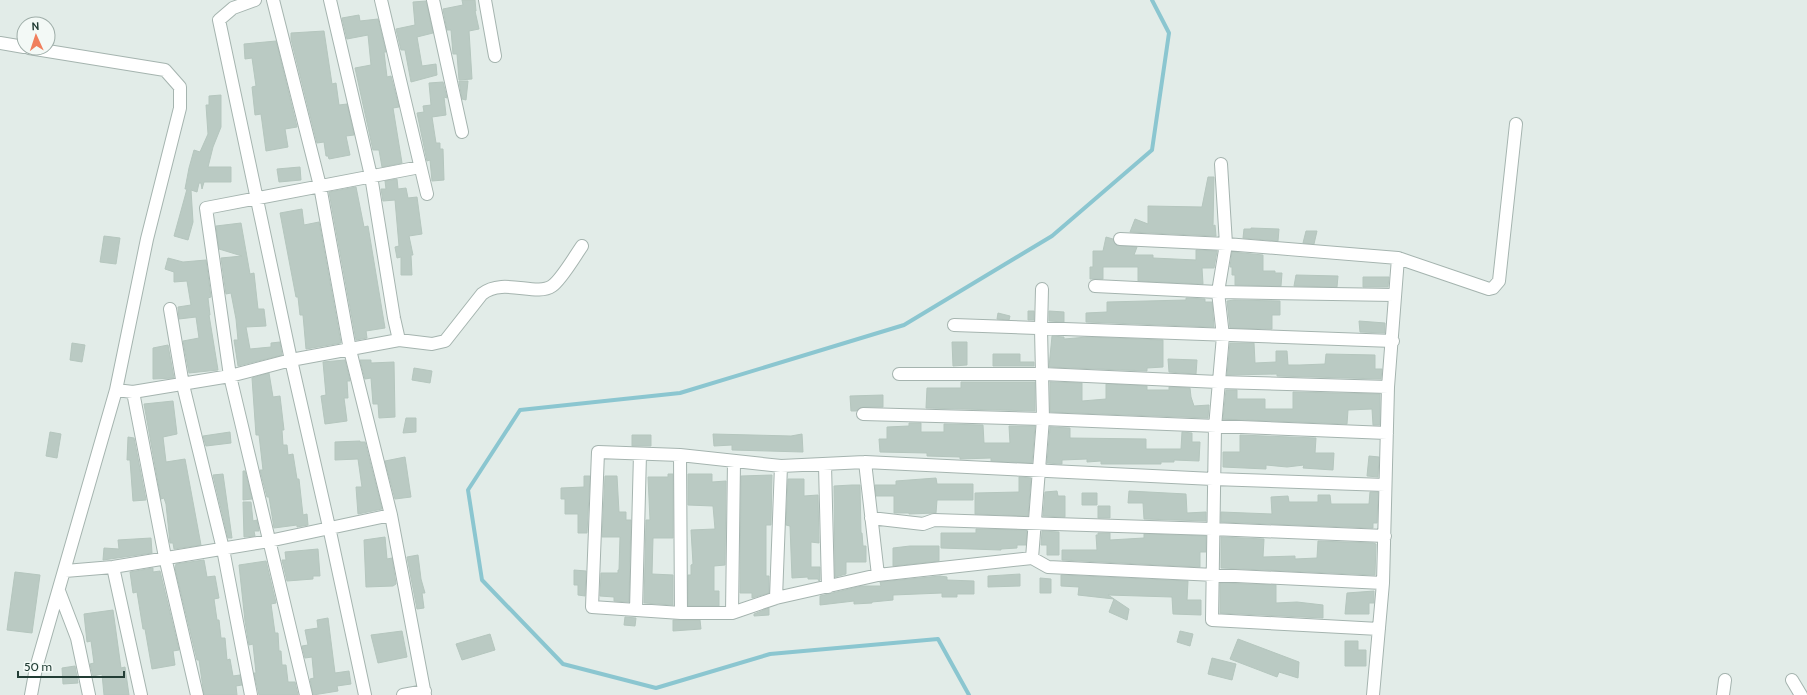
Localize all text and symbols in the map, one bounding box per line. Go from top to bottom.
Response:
north arrow [16,16,56,56]
text: N [31,19,40,33]
scale bar [18,653,124,679]
text: 50 m [24,659,52,674]

